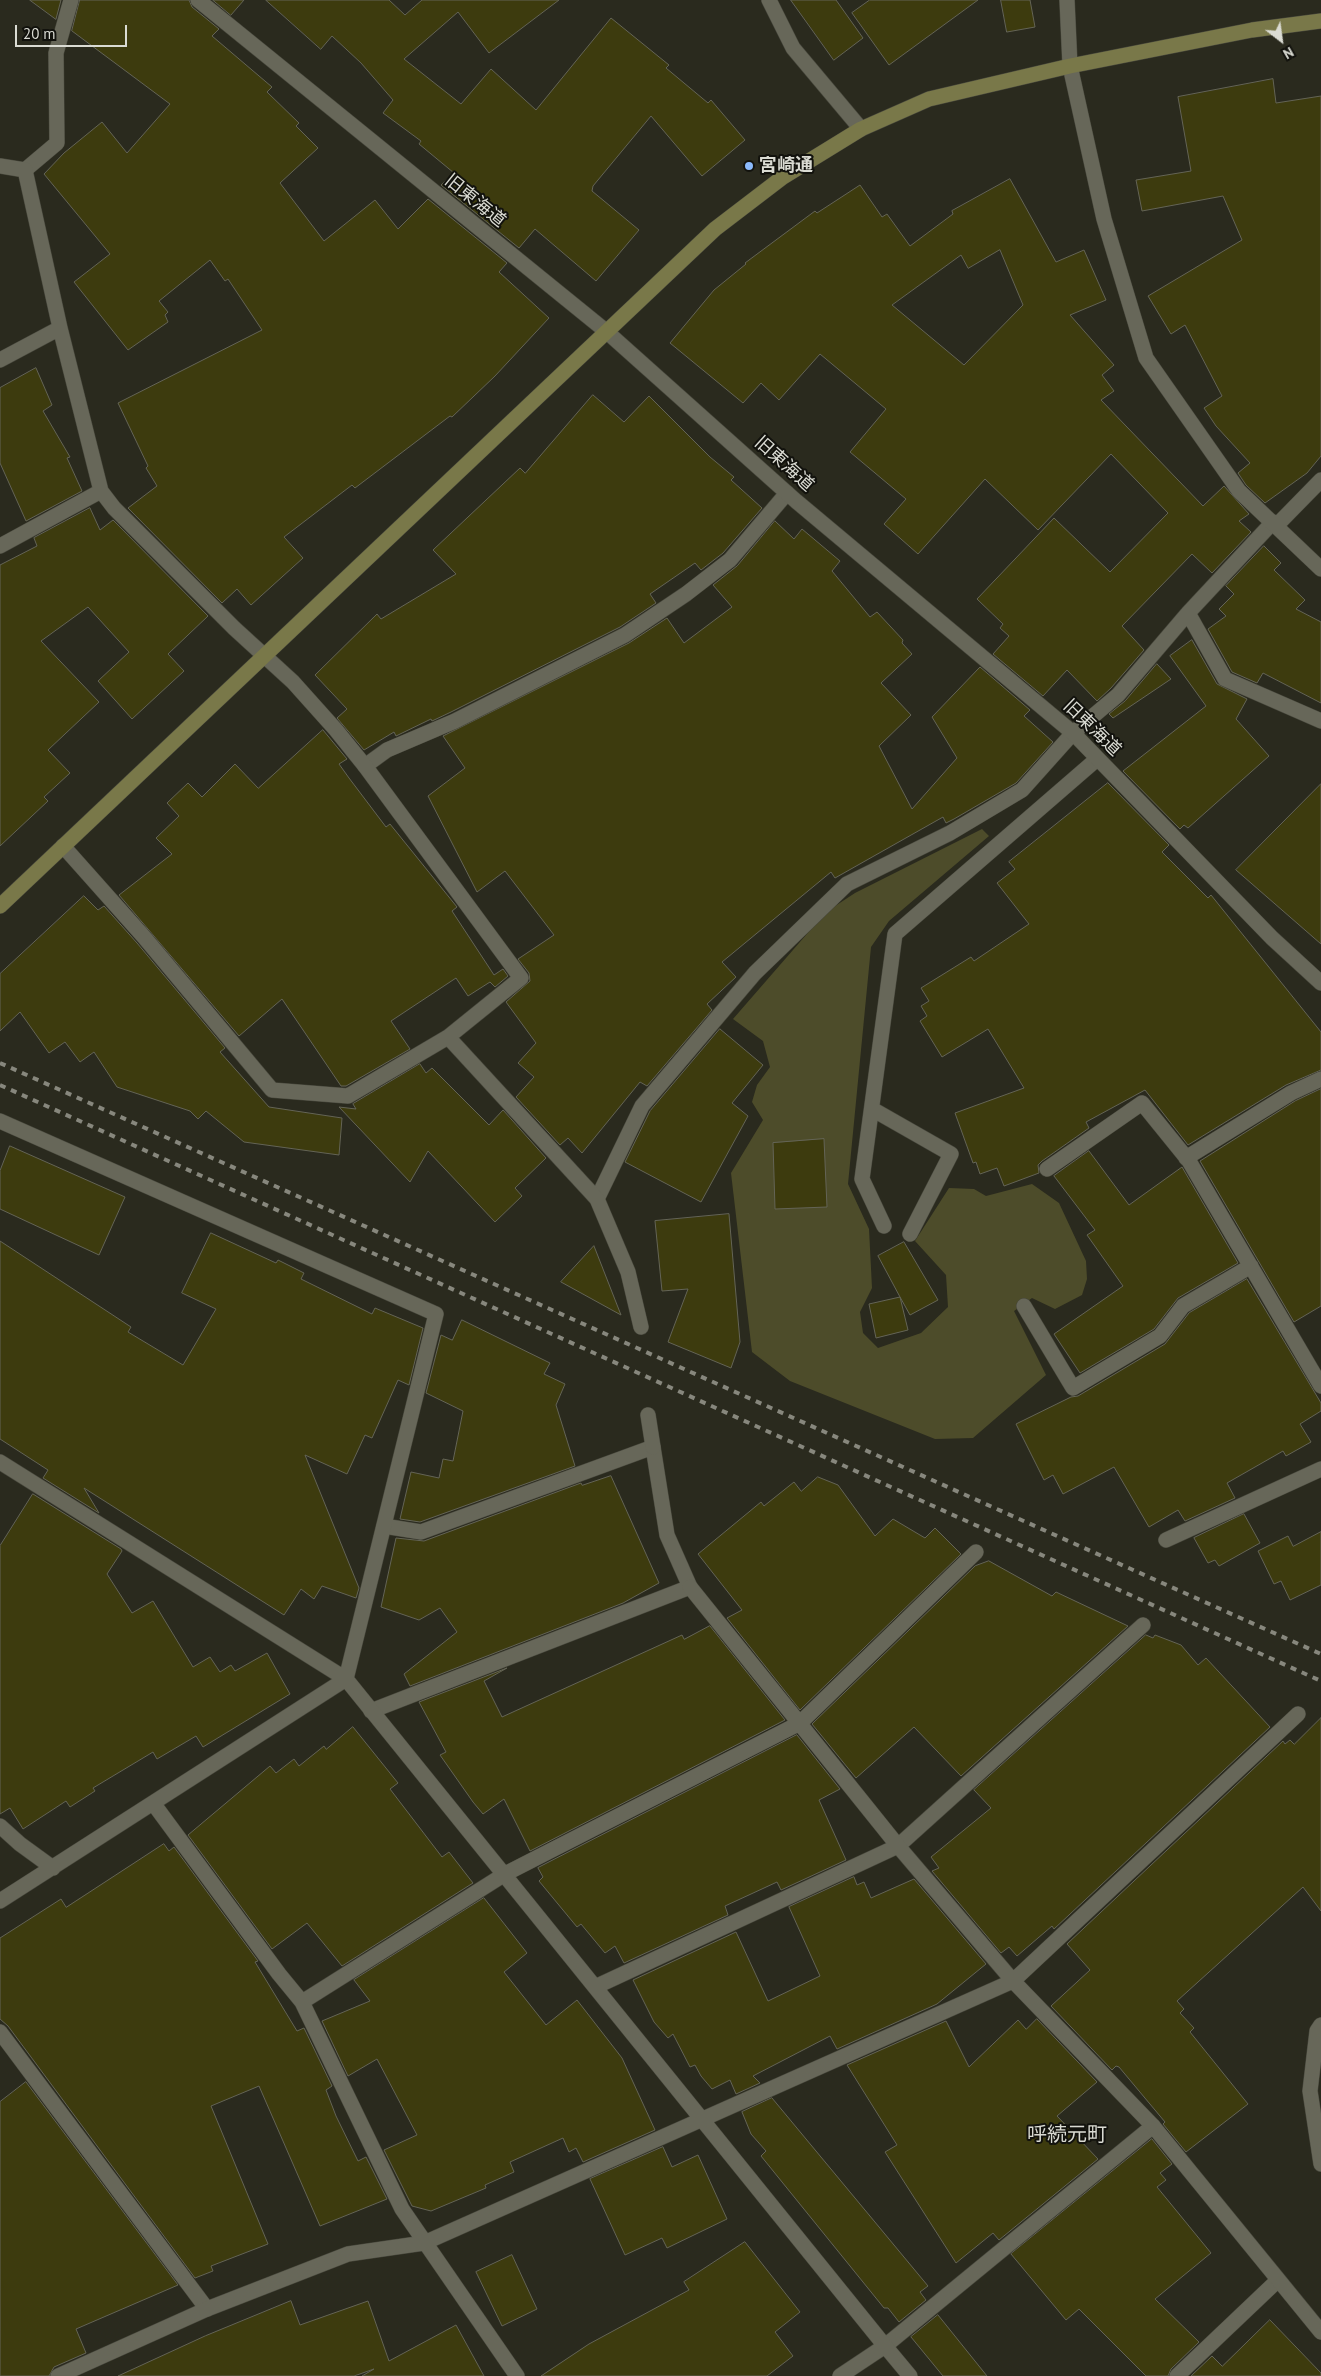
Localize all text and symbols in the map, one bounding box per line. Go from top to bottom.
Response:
scale bar [18,15,130,47]
north arrow [1256,15,1306,65]
text: 20 m [23,24,56,43]
text: N [1280,43,1297,63]
place label: 宮崎通 [759,155,813,177]
marker: 宮崎通 [743,160,755,172]
street label: 旧東海道 [440,170,510,232]
street label: 旧東海道 [750,432,818,496]
street label: 旧東海道 [1059,695,1125,761]
district label: 呼続元町 [1027,2123,1107,2147]

